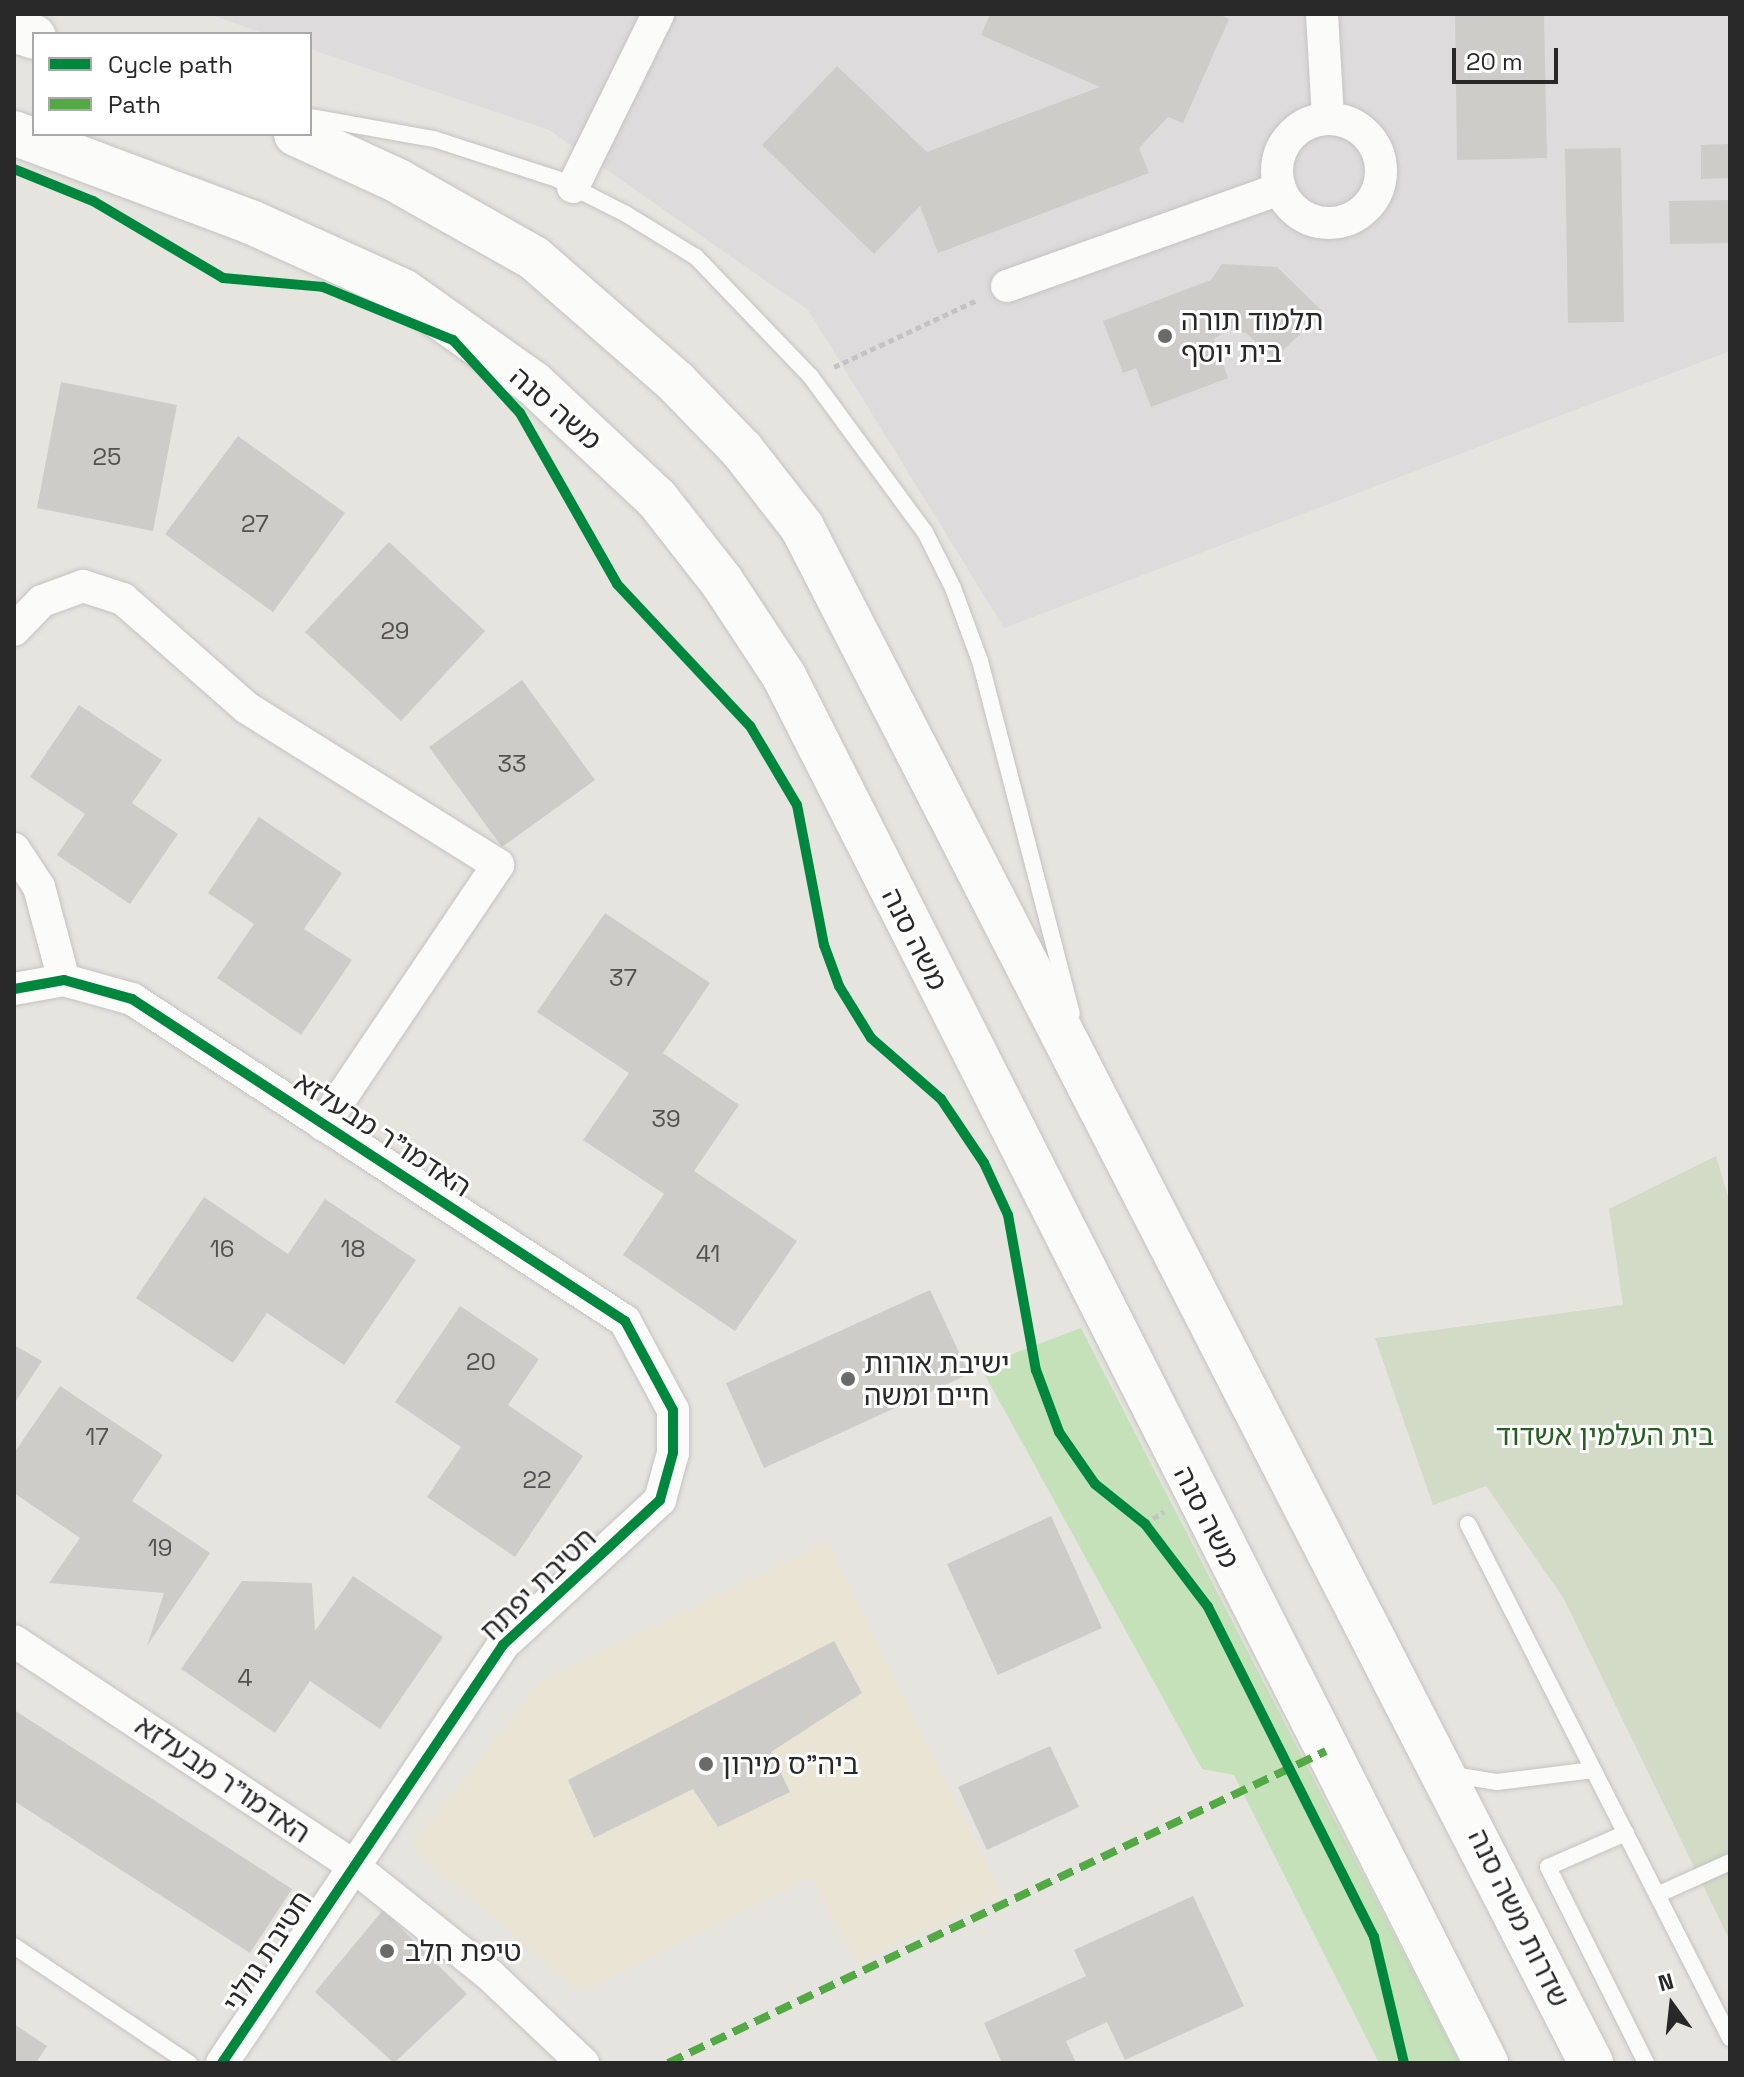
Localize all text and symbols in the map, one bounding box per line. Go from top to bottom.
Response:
legend [32,32,312,136]
scale bar [1456,32,1562,82]
text: 20 m [1466,46,1523,77]
text: Cycle path [108,49,233,80]
text: Path [108,89,161,120]
place label: תלמוד תורה בית יוסף [1181,303,1323,369]
marker: תלמוד תורה בית יוסף [1156,327,1174,345]
street label: משה סנה [504,359,608,457]
house number: 25 [93,443,121,471]
house number: 27 [241,510,269,538]
house number: 29 [380,617,410,645]
house number: 33 [498,750,526,778]
street label: משה סנה [875,882,955,996]
house number: 37 [609,964,637,992]
street label: האדמו"ר מבעלזא [289,1065,477,1203]
house number: 39 [651,1105,681,1133]
house number: 16 [210,1235,234,1263]
house number: 18 [341,1235,365,1263]
house number: 41 [696,1240,720,1268]
place label: ישיבת אורות חיים ומשה [864,1346,1010,1412]
house number: 20 [466,1348,496,1376]
marker: ישיבת אורות חיים ומשה [839,1370,857,1388]
park label: בית העלמין אשדוד [1496,1418,1714,1452]
house number: 17 [85,1423,109,1451]
street label: משה סנה [1167,1460,1247,1574]
house number: 22 [523,1466,551,1494]
street label: חטיבת יפתח [473,1521,603,1647]
house number: 19 [148,1534,172,1562]
house number: 4 [238,1664,252,1692]
street label: האדמו"ר מבעלזא [129,1708,317,1850]
place label: ביה"ס מירון [722,1747,859,1781]
marker: ביה"ס מירון [697,1755,715,1773]
street label: שדרות משה סנה [1461,1824,1577,2012]
street label: חטיבת גולני [216,1884,318,2018]
place label: טיפת חלב [405,1934,522,1968]
marker: טיפת חלב [376,1940,398,1962]
north arrow [1632,1965,1712,2045]
text: N [1655,1966,1677,1997]

